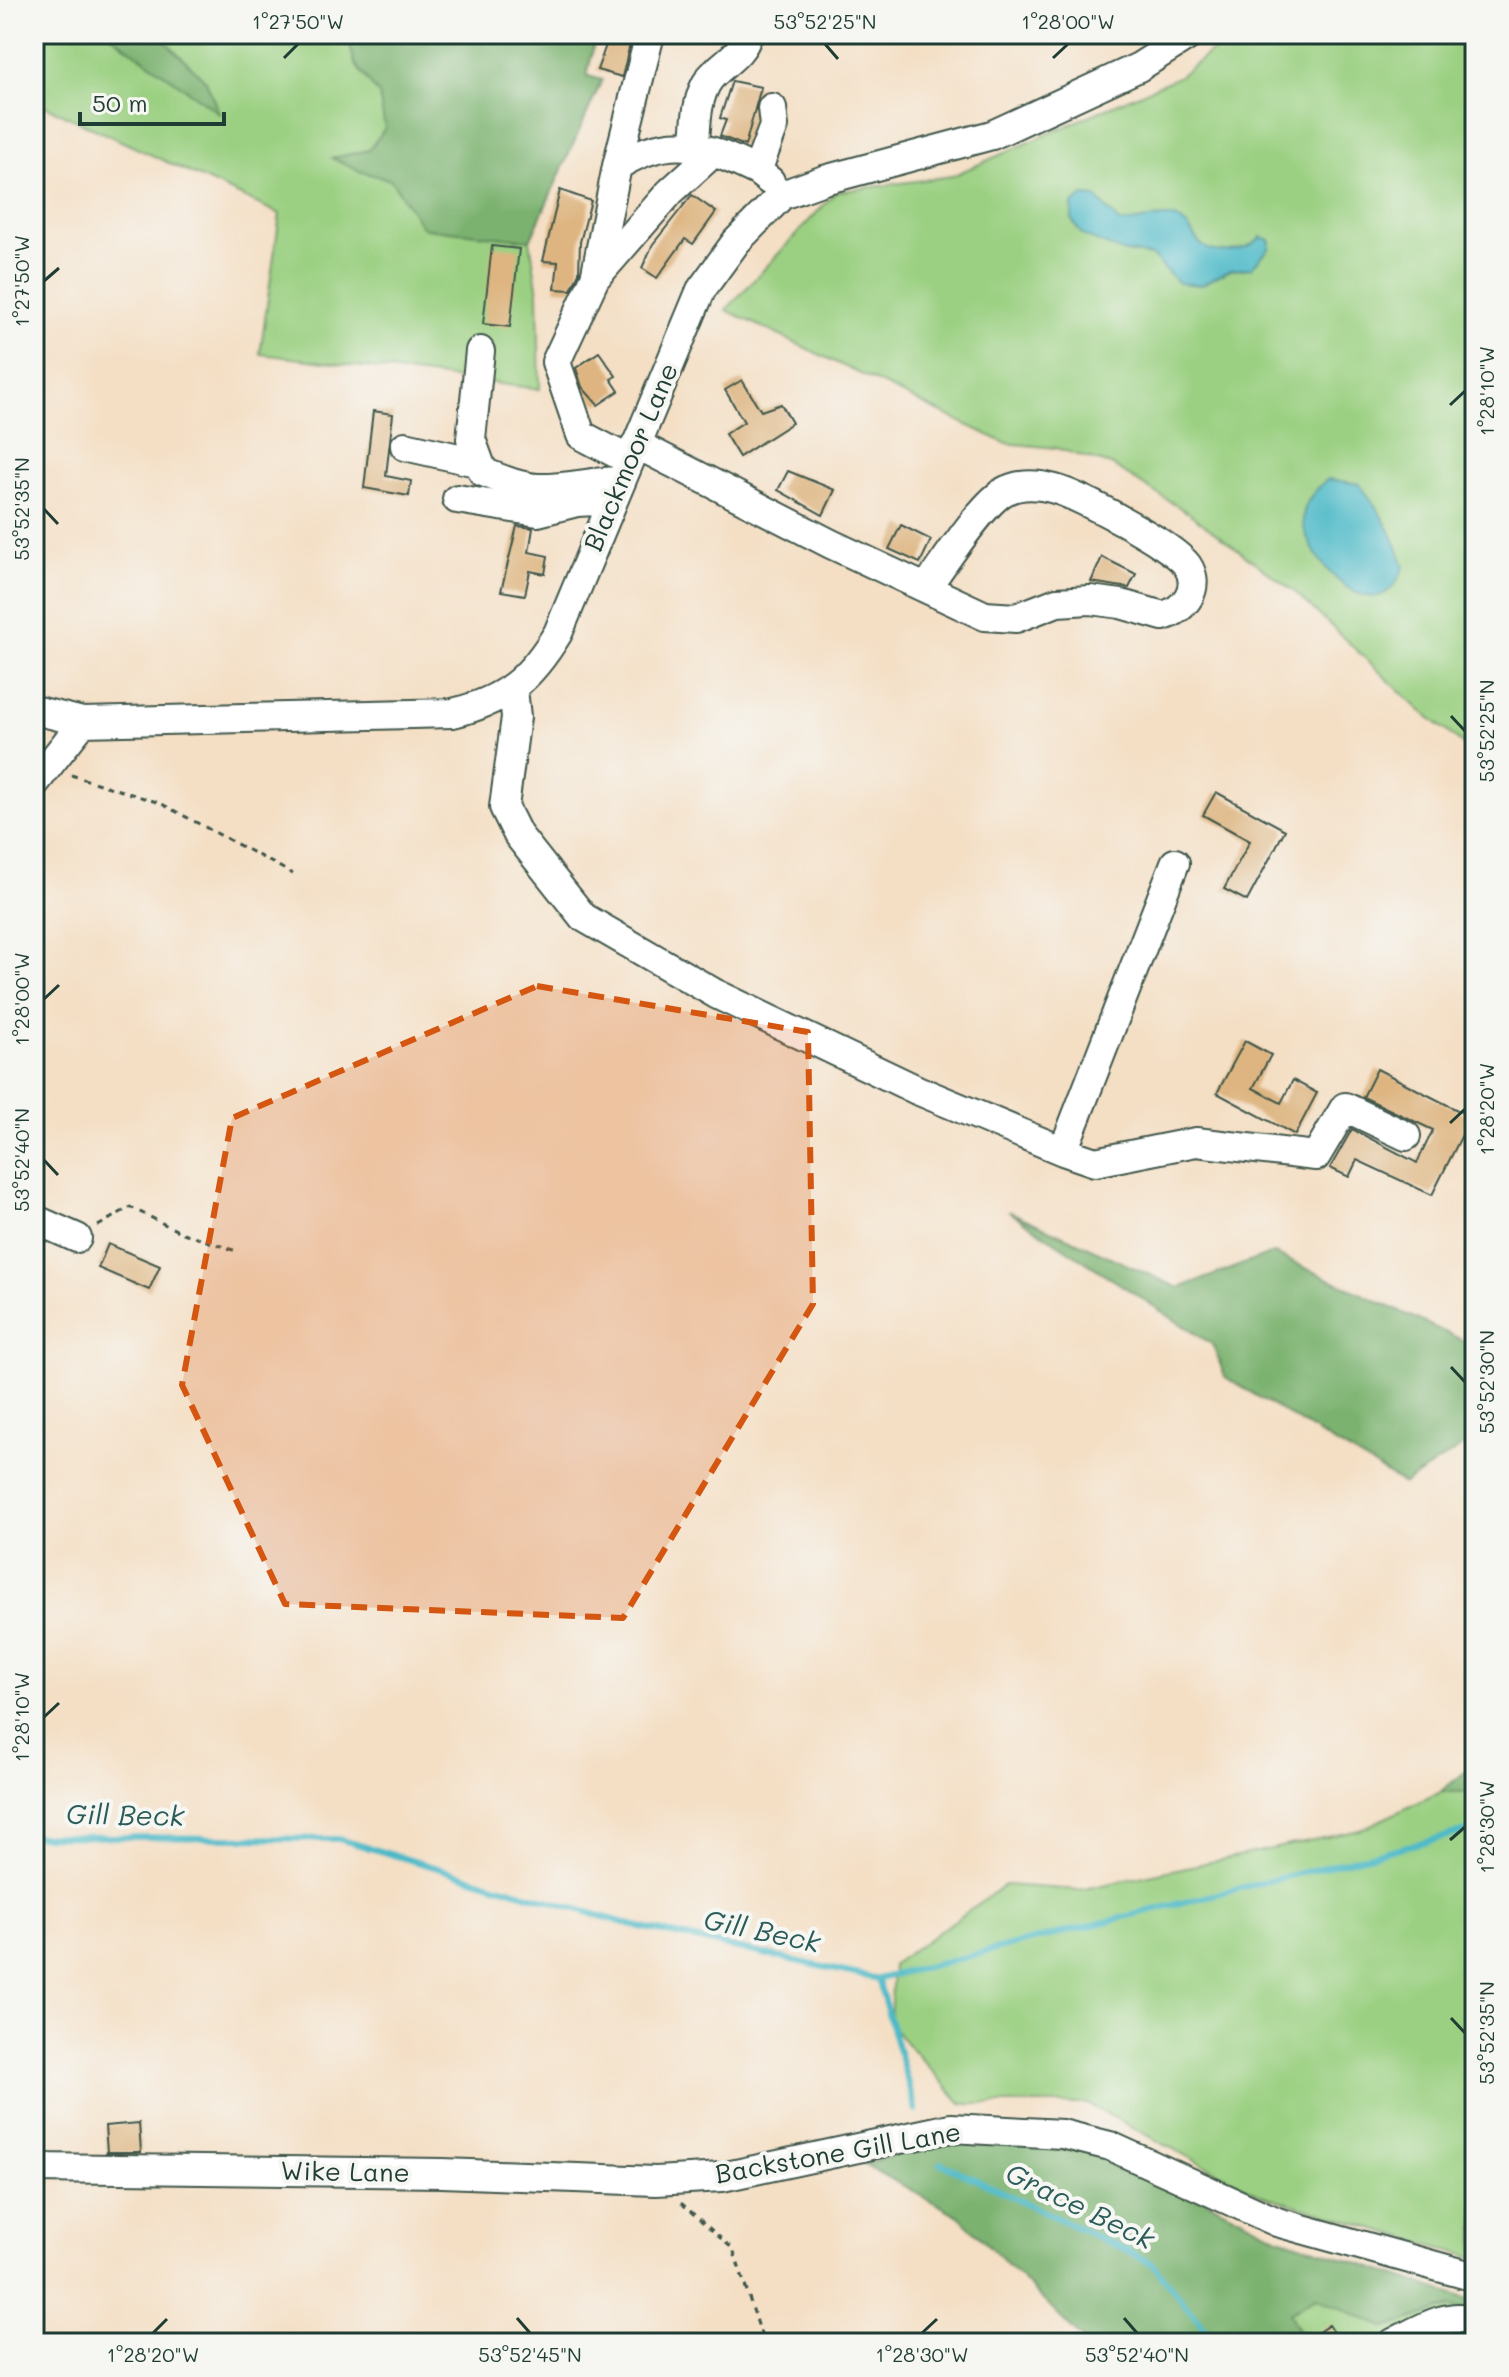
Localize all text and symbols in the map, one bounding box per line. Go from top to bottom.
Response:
text: 1°27'50"W [252,8,344,34]
text: 53°52'25"N [774,8,876,34]
text: 1°28'00"W [1021,8,1115,34]
scale bar [80,76,224,126]
text: 50 m [92,87,148,118]
text: 1°27'50"W [8,235,34,327]
text: 1°28'10"W [1473,346,1499,436]
street label: Blackmoor Lane [575,357,685,556]
text: 53°52'35"N [8,457,34,561]
text: 53°52'25"N [1473,680,1499,782]
text: 1°28'00"W [8,952,34,1046]
text: 1°28'20"W [1473,1063,1499,1155]
text: 53°52'40"N [8,1108,34,1212]
text: 53°52'30"N [1473,1330,1499,1434]
text: 1°28'10"W [8,1672,34,1762]
text: 1°28'30"W [1473,1781,1499,1873]
water label: Gill Beck [66,1795,186,1833]
water label: Gill Beck [701,1900,825,1960]
text: 53°52'35"N [1473,1981,1499,2085]
street label: Backstone Gill Lane [712,2114,963,2190]
street label: Wike Lane [280,2153,410,2189]
water label: Grace Beck [1000,2154,1162,2257]
text: 1°28'20"W [107,2341,199,2367]
text: 53°52'45"N [478,2341,582,2367]
text: 1°28'30"W [876,2341,968,2367]
text: 53°52'40"N [1085,2341,1189,2367]

